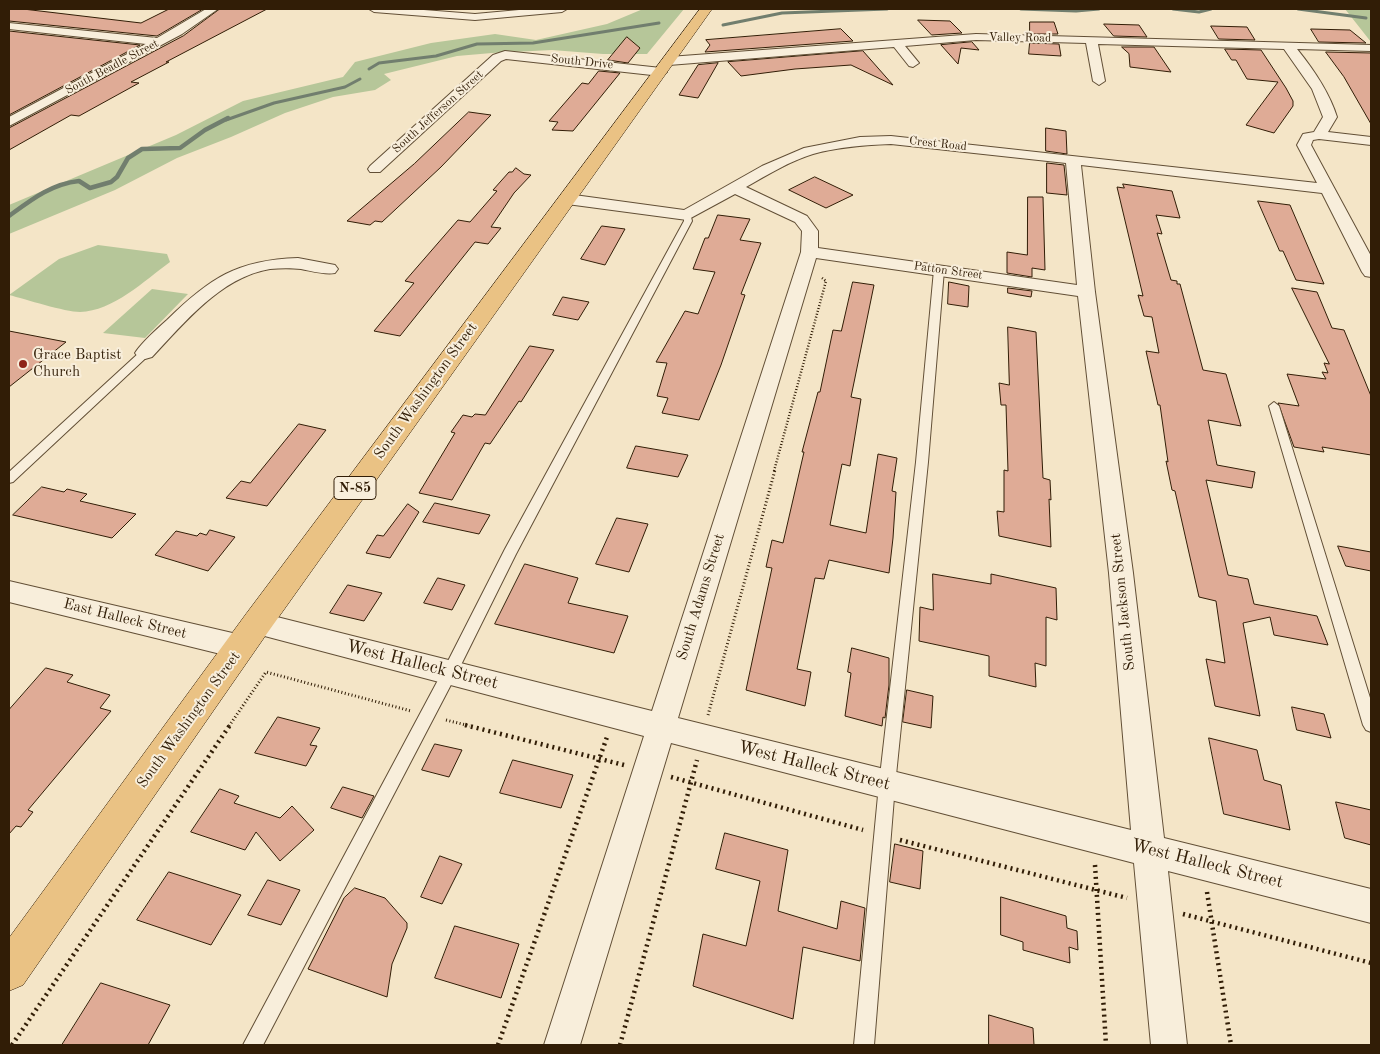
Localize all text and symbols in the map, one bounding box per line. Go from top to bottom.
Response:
street label: Valley Road [989,30,1051,46]
street label: South Beadle Street [63,36,161,98]
street label: South Drive [550,52,614,72]
street label: South Jefferson Street [390,67,486,157]
street label: Crest Road [908,134,968,154]
street label: Patton Street [913,259,983,283]
street label: South Washington Street [370,319,482,463]
place label: Grace Baptist Church [33,346,122,381]
marker: Grace Baptist Church [17,358,29,370]
road number: N-85 [334,476,376,499]
street label: South Adams Street [673,532,729,662]
street label: South Jackson Street [1107,532,1139,672]
street label: East Halleck Street [62,595,188,643]
street label: West Halleck Street [344,636,500,694]
street label: South Washington Street [133,648,245,792]
street label: West Halleck Street [736,737,892,795]
street label: West Halleck Street [1129,835,1285,893]

